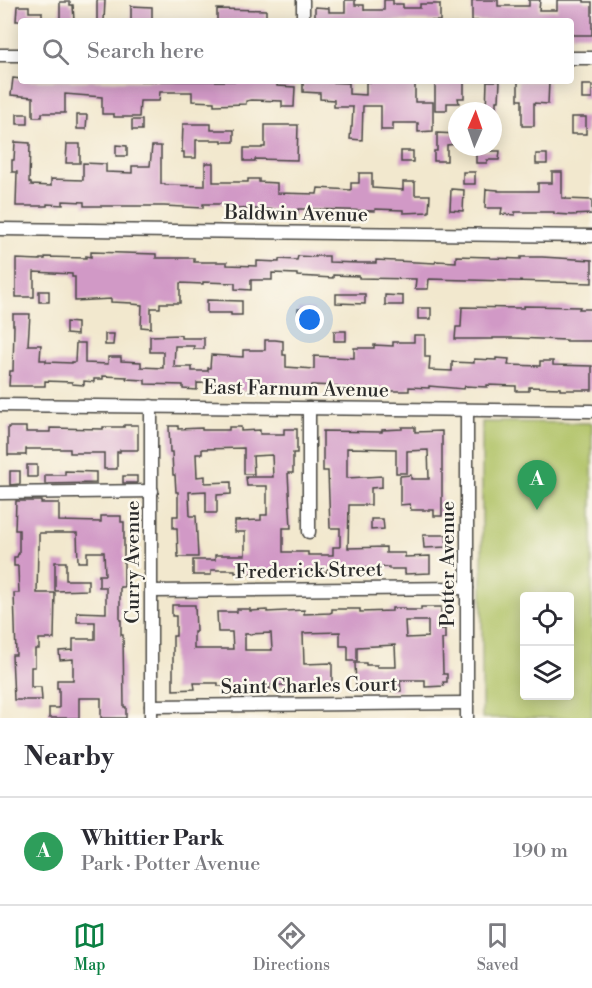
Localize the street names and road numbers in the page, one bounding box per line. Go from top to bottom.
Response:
street label: Baldwin Avenue [223,201,368,228]
street label: East Farnum Avenue [203,375,389,404]
street label: Curry Avenue [121,500,146,624]
street label: Potter Avenue [436,501,461,627]
street label: Frederick Street [235,558,383,585]
street label: Saint Charles Court [220,672,398,701]

